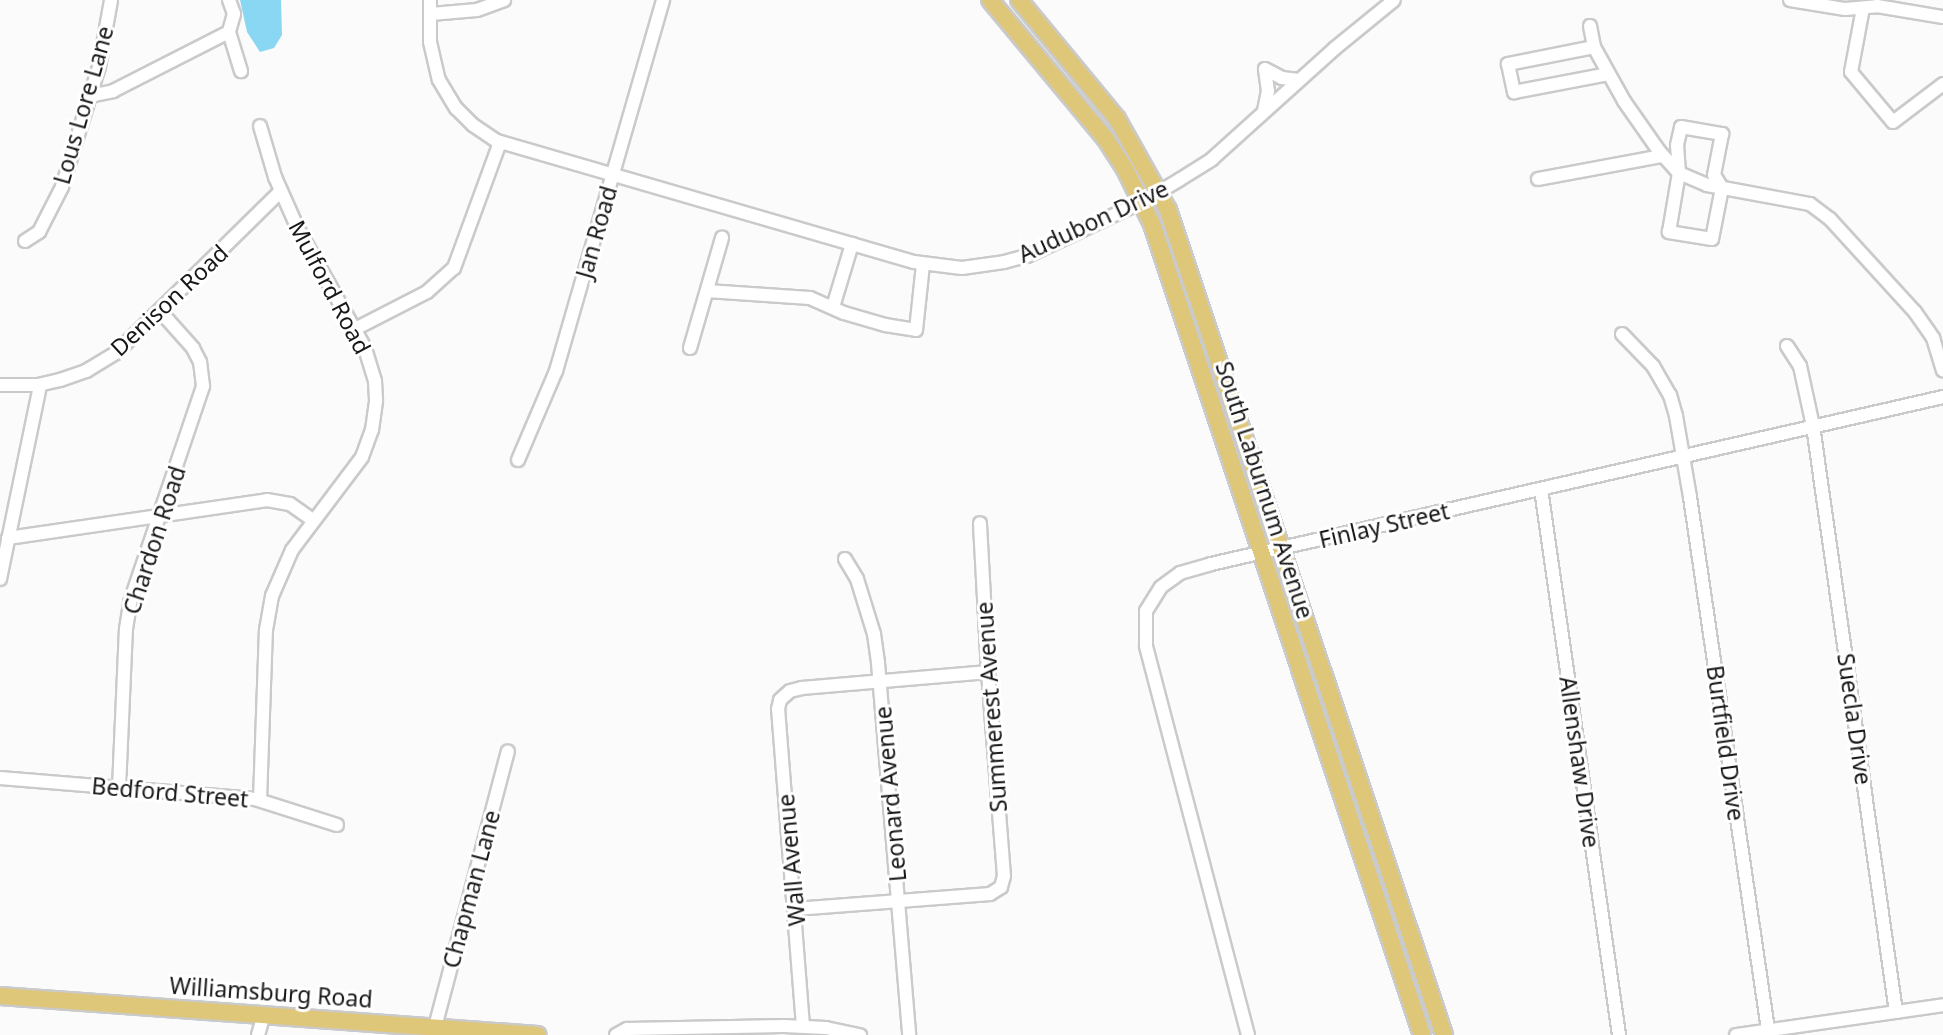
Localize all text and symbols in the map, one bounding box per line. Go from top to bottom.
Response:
street label: Lous Lore Lane [47,23,119,187]
street label: Audubon Drive [1014,174,1172,268]
street label: Jan Road [570,183,622,281]
street label: Mulford Road [283,216,377,358]
street label: Denison Road [105,239,233,361]
street label: South Laburnum Avenue [1210,358,1320,622]
street label: Chardon Road [117,462,191,618]
street label: Finlay Street [1316,497,1452,553]
street label: Summerest Avenue [970,601,1012,813]
street label: Suecla Drive [1832,651,1878,787]
street label: Burtfield Drive [1701,663,1751,823]
street label: Allenshaw Drive [1554,675,1606,849]
street label: Leonard Avenue [869,705,911,883]
street label: Bedford Street [90,771,250,813]
street label: Wall Avenue [771,793,811,927]
street label: Chapman Lane [437,807,505,971]
street label: Williamsburg Road [168,971,374,1013]

